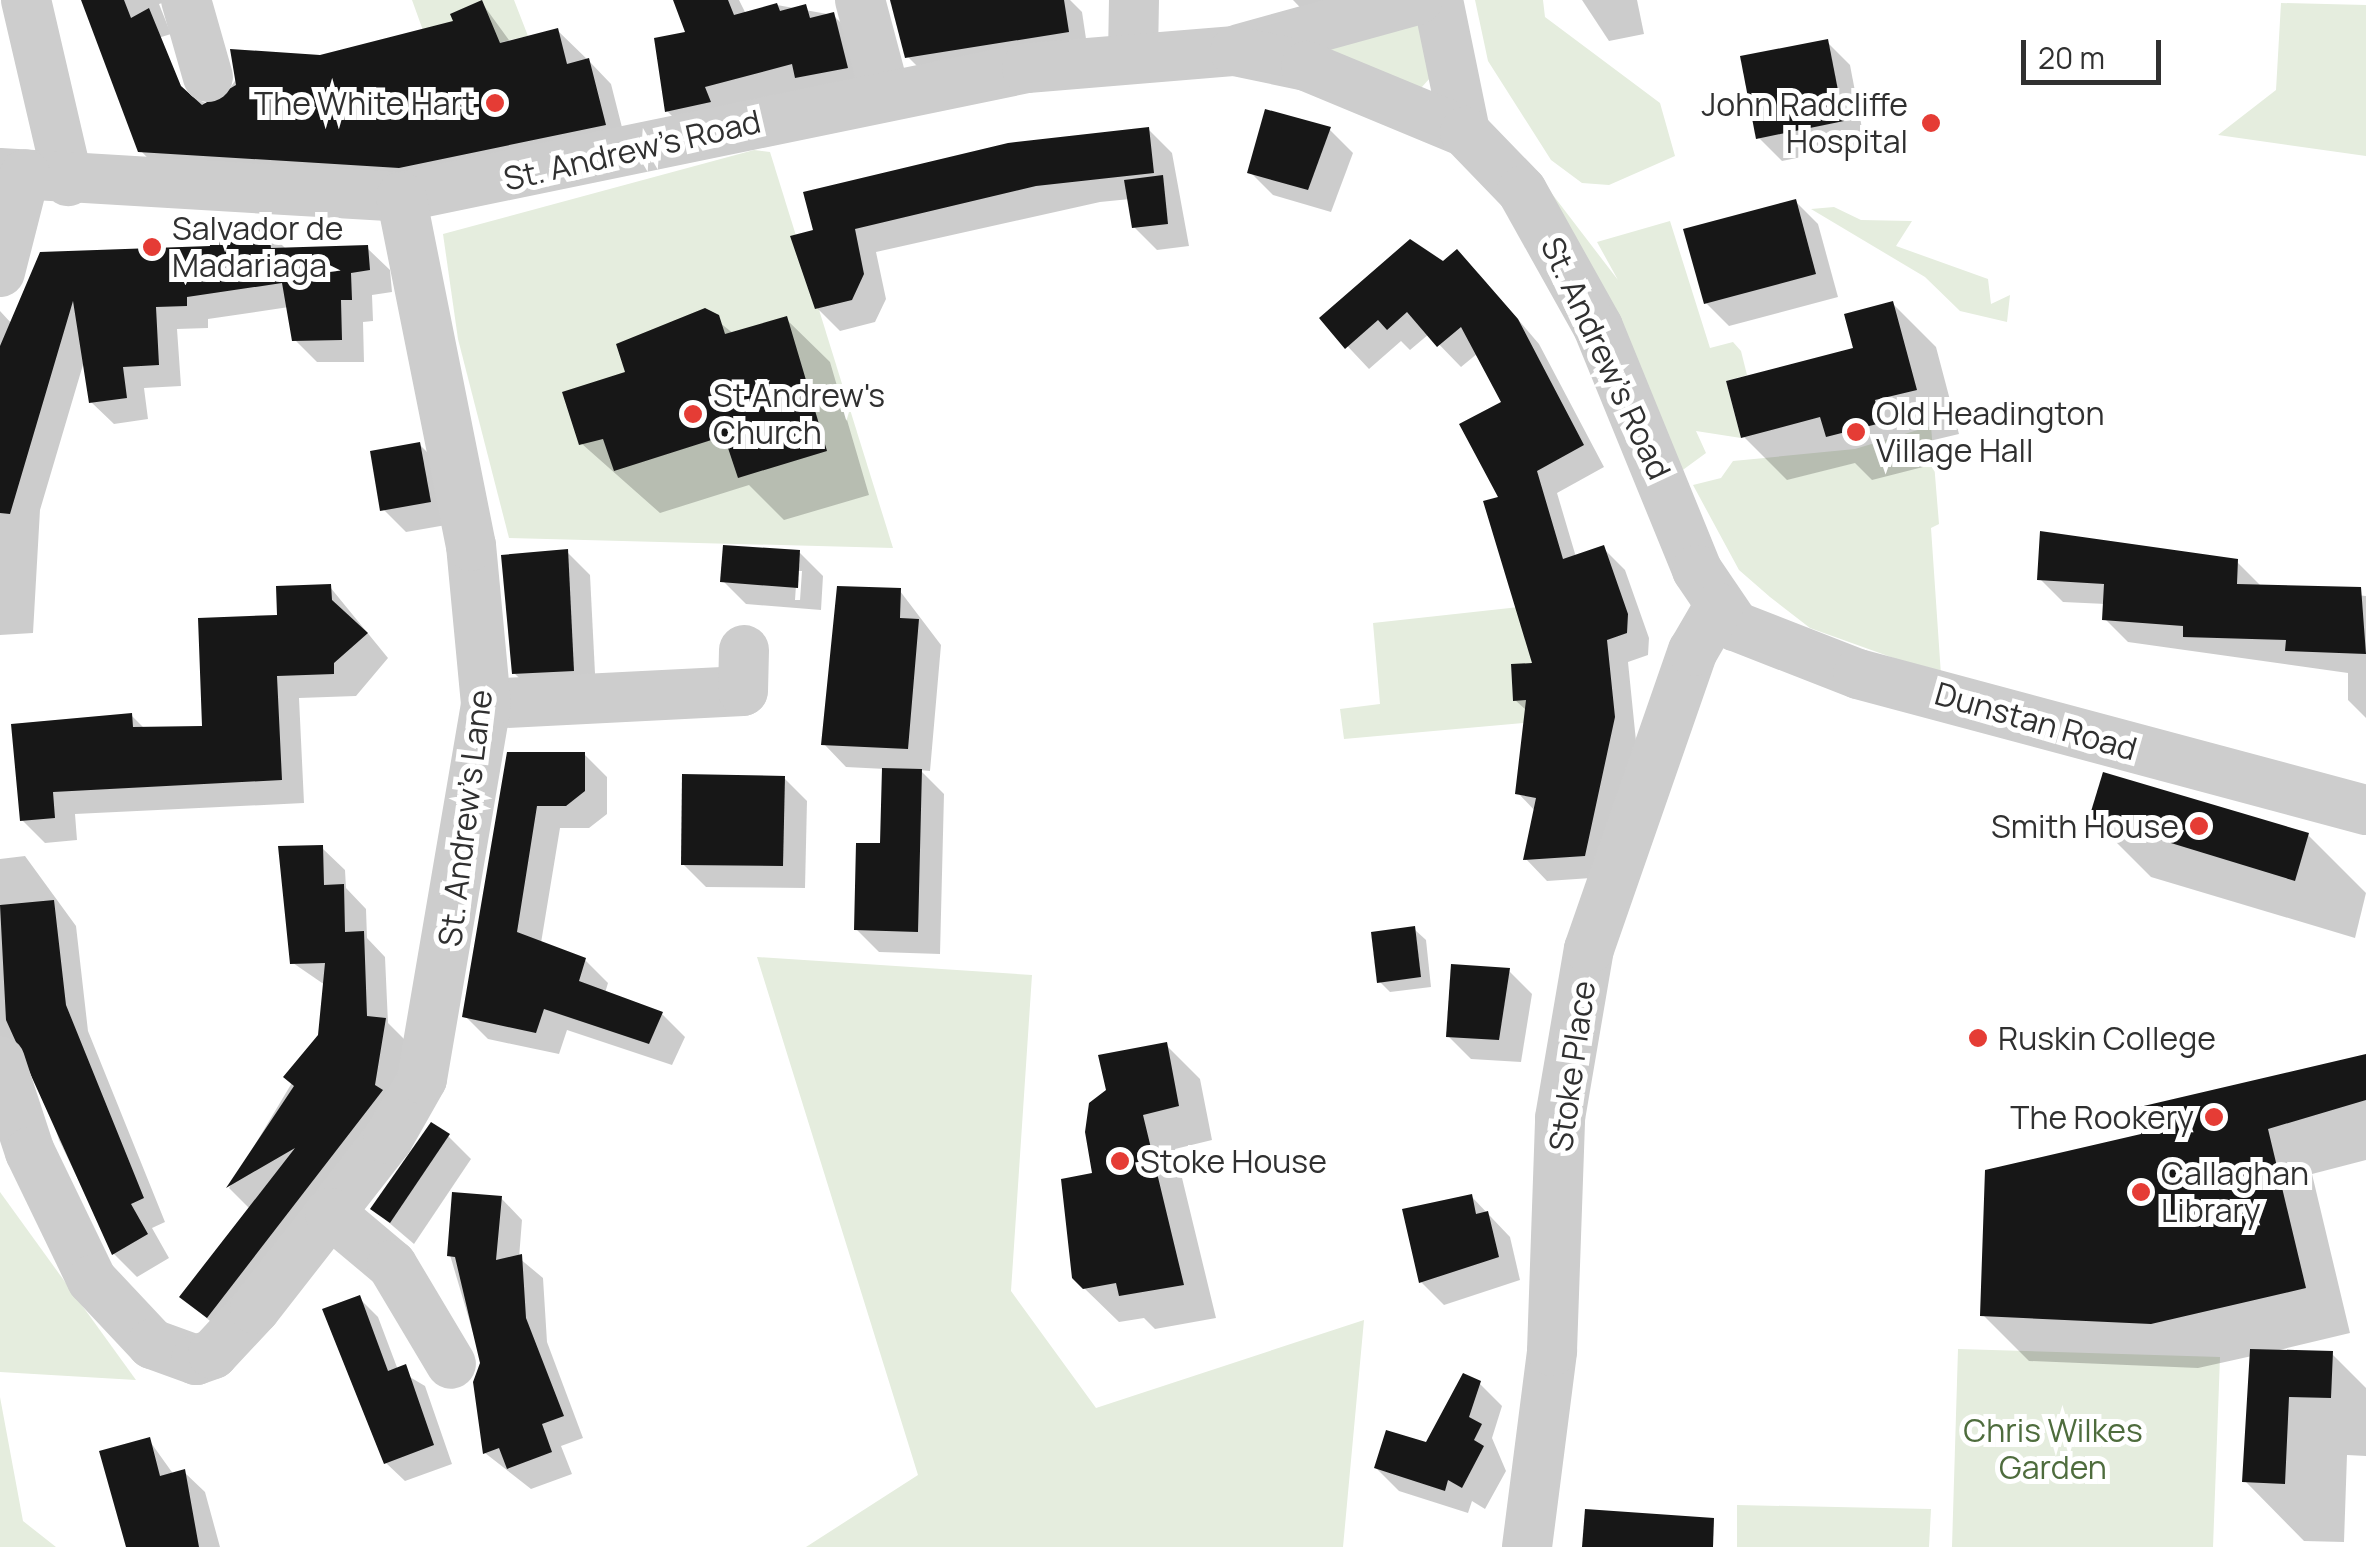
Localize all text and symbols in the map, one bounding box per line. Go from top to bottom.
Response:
scale bar [2026,20,2166,82]
text: 20 m [2038,37,2105,78]
place label: The White Hart [254,84,475,122]
place label: John Radcliffe Hospital [1701,86,1908,161]
marker: The White Hart [484,92,506,114]
street label: St. Andrew's Road [500,102,764,198]
marker: John Radcliffe Hospital [1918,110,1944,136]
place label: Salvador de Madariaga [172,210,344,285]
street label: St. Andrew's Road [1533,231,1679,485]
marker: Salvador de Madariaga [141,236,163,258]
place label: St Andrew's Church [713,377,885,452]
place label: Old Headington Village Hall [1876,395,2105,470]
marker: St Andrew's Church [682,403,704,425]
marker: Old Headington Village Hall [1845,421,1867,443]
street label: Dunstan Road [1931,674,2141,768]
street label: St. Andrew's Lane [430,688,500,948]
place label: Smith House [1991,807,2179,845]
marker: Smith House [2188,815,2210,837]
street label: Stoke Place [1541,978,1603,1154]
place label: Ruskin College [1998,1019,2216,1057]
marker: Ruskin College [1967,1027,1989,1049]
place label: The Rookery [2010,1098,2194,1136]
marker: The Rookery [2203,1106,2225,1128]
place label: Stoke House [1140,1142,1327,1180]
marker: Stoke House [1109,1150,1131,1172]
place label: Callaghan Library [2161,1155,2309,1230]
marker: Callaghan Library [2130,1181,2152,1203]
park label: Chris Wilkes Garden [1963,1412,2143,1487]

